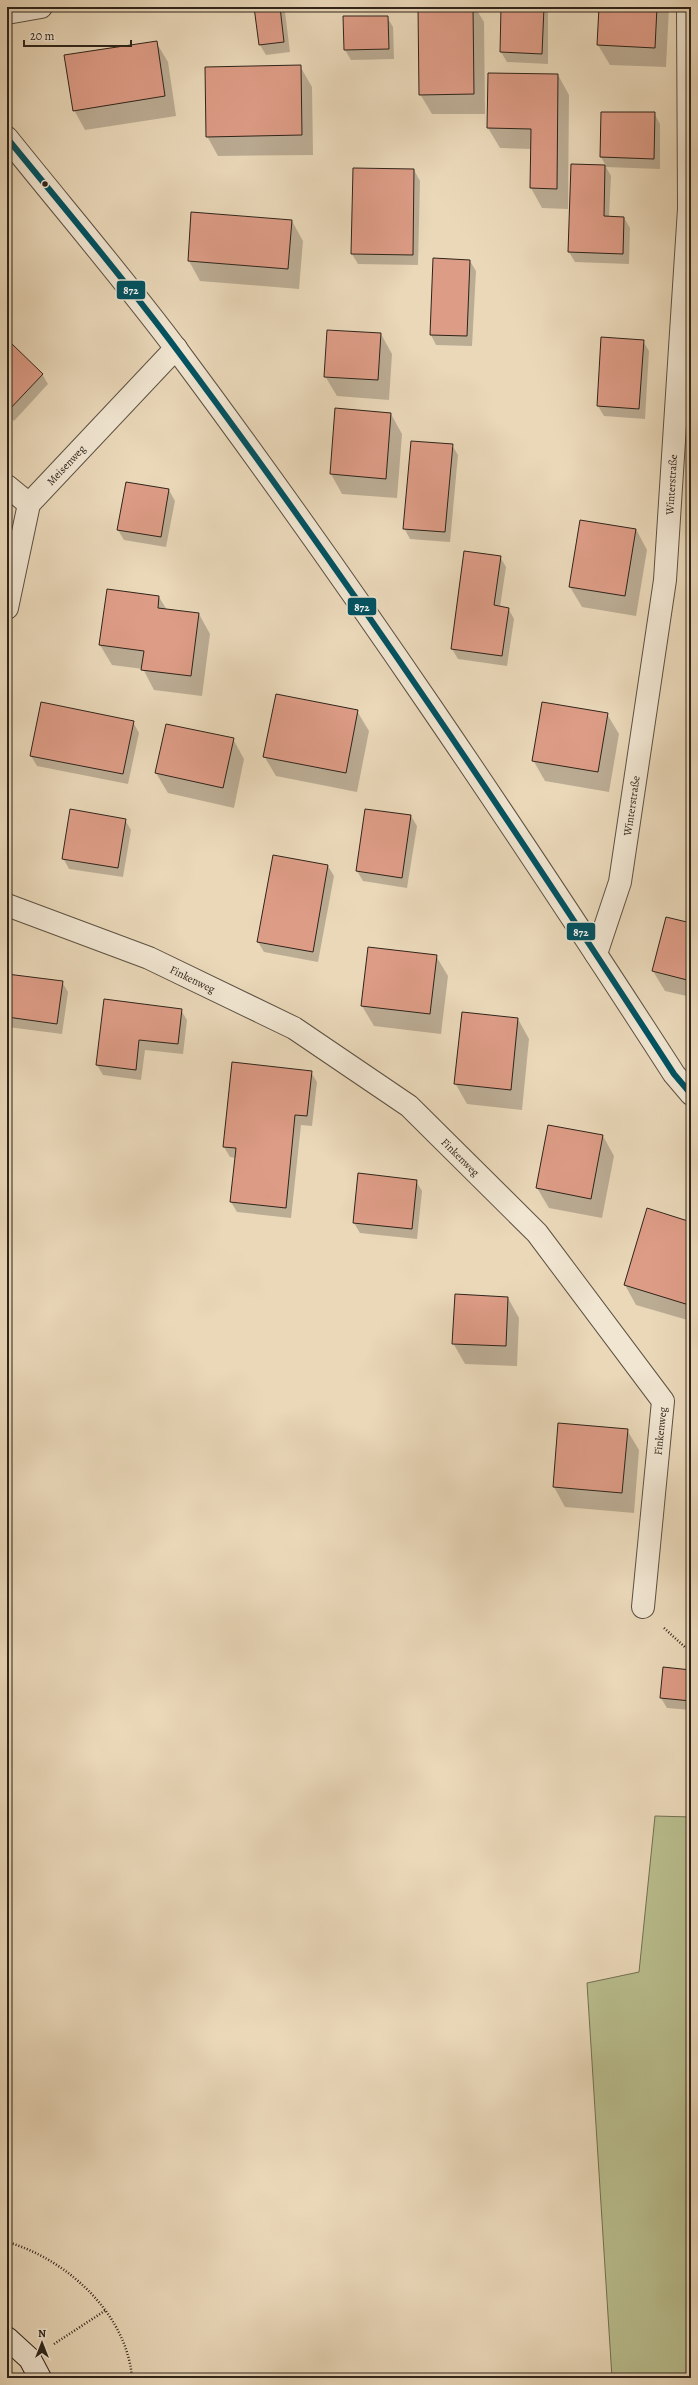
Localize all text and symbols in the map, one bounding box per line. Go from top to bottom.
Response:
scale bar [24,22,131,48]
text: 20 m [30,28,54,44]
unlabelled marker [40,179,50,189]
line badge: 872 [116,280,146,300]
text: 872 [123,283,139,298]
street label: Meisenweg [43,441,89,489]
street label: Winterstraße [662,454,681,516]
line badge: 872 [347,597,377,616]
text: 872 [354,600,370,615]
street label: Winterstraße [620,775,644,838]
line badge: 872 [566,922,596,941]
text: 872 [573,925,589,940]
street label: Finkenweg [167,962,218,997]
street label: Finkenweg [438,1135,483,1180]
street label: Finkenweg [651,1406,671,1456]
north arrow [22,2323,62,2363]
text: N [38,2326,46,2341]

